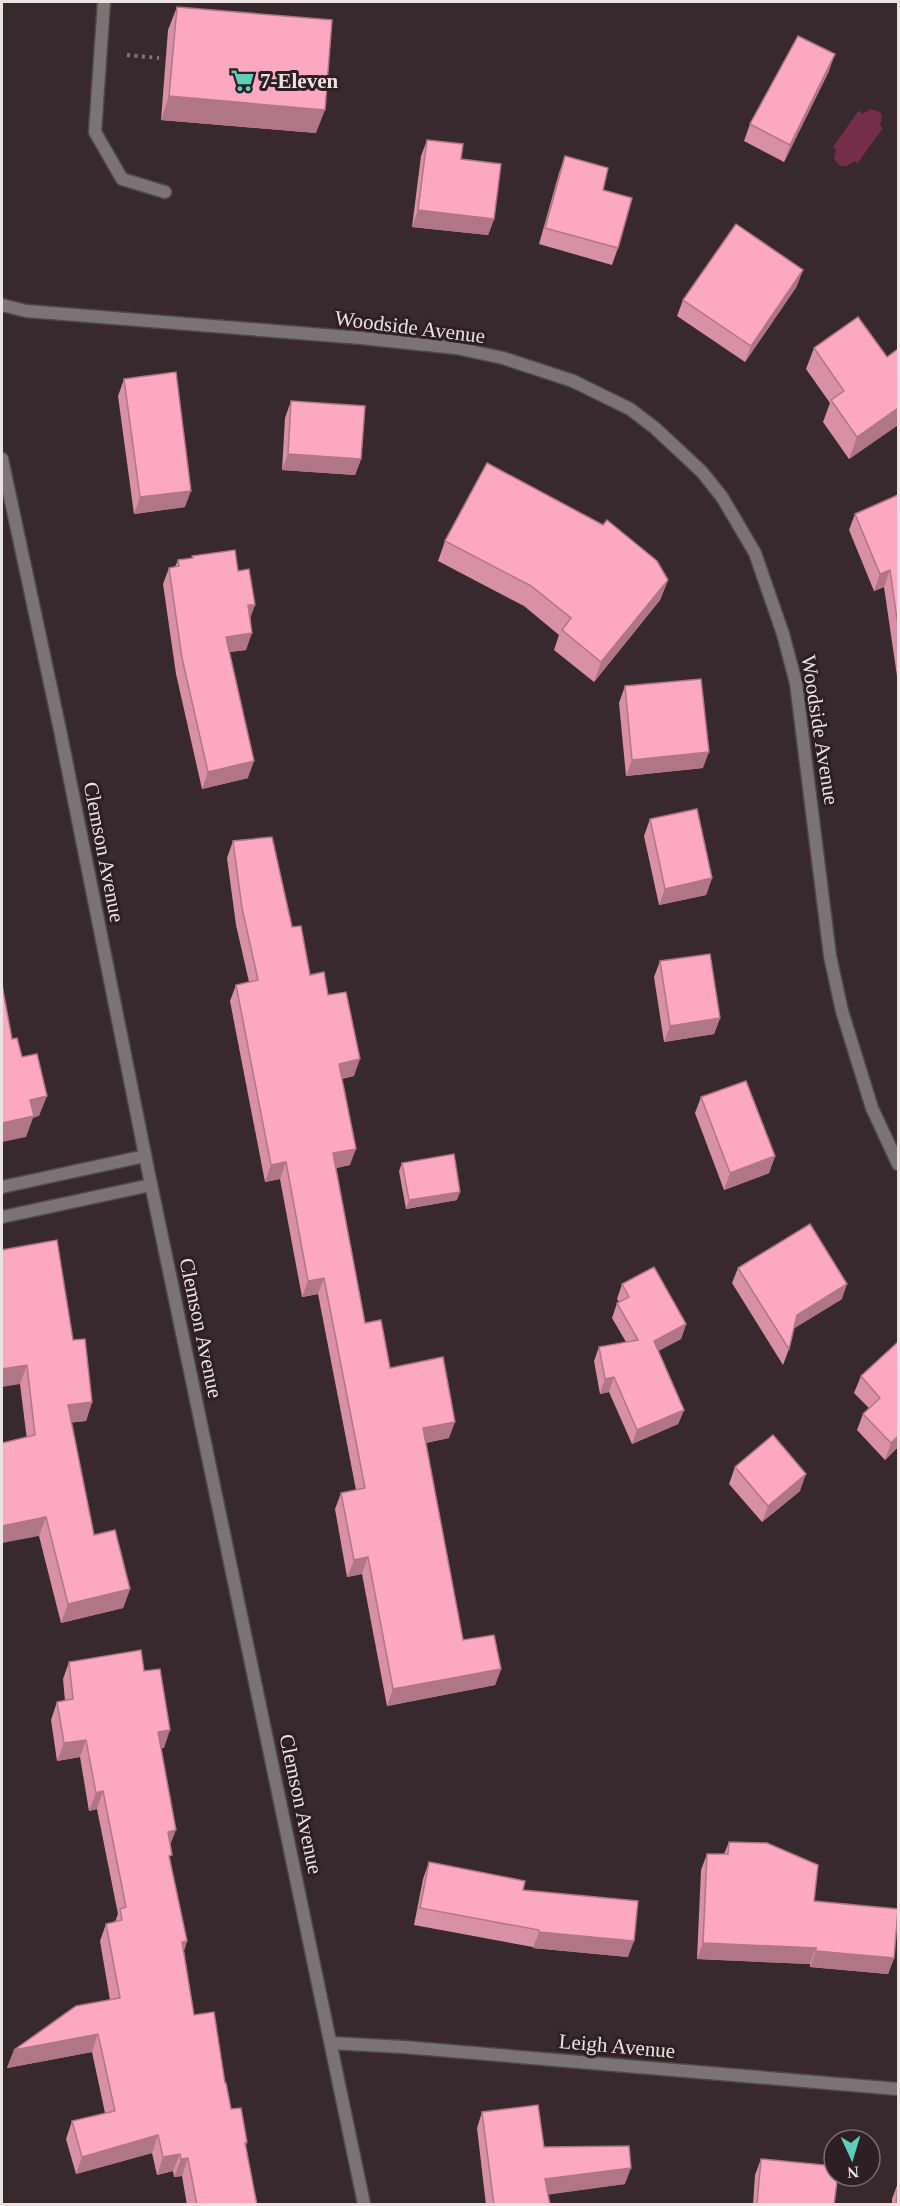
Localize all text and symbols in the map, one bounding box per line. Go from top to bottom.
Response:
supermarket icon: 7-Eleven [229,68,255,94]
place label: 7-Eleven [260,69,338,93]
street label: Woodside Avenue [333,306,487,348]
street label: Woodside Avenue [796,653,844,807]
street label: Clemson Avenue [79,780,129,924]
street label: Clemson Avenue [174,1256,228,1400]
street label: Clemson Avenue [274,1732,328,1876]
street label: Leigh Avenue [558,2029,676,2063]
north arrow [822,2128,882,2188]
text: N [846,2164,859,2181]

